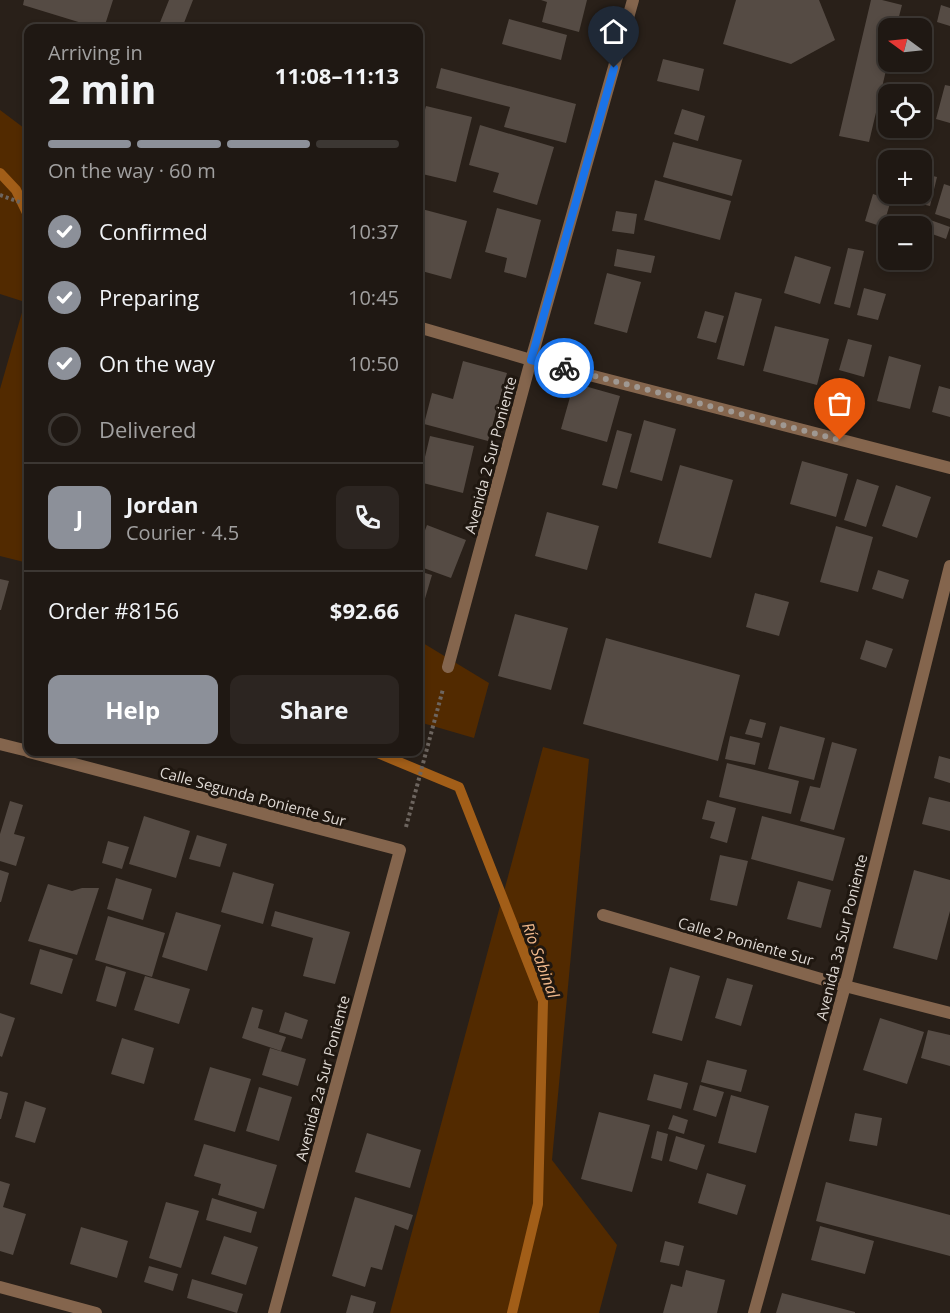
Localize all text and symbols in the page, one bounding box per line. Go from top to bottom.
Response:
pin [588,6,639,68]
icon: home [597,15,630,48]
north arrow [878,18,932,72]
map controls [878,18,932,270]
text: Arriving in [48,39,143,66]
text: 11:08–11:13 [275,60,399,90]
text: 2 min [48,62,156,115]
button: locate [878,84,932,138]
button: + [878,150,932,204]
text: On the way · 60 m [48,157,216,184]
icon: check [48,215,81,248]
text: Confirmed [99,216,208,246]
button: − [878,216,932,270]
text: 10:37 [348,218,399,245]
icon: check [48,281,81,314]
text: Preparing [99,282,199,312]
text: 10:45 [348,284,399,311]
courier [534,338,594,398]
icon: check [48,347,81,380]
text: On the way [99,348,215,378]
text: 10:50 [348,350,399,377]
icon: bike [548,352,581,385]
street label: Avenida 2 Sur Poniente [459,374,521,536]
pin [814,378,865,440]
icon: bag [823,387,856,420]
text: Delivered [99,414,197,444]
button: phone [336,486,399,549]
text: Jordan [126,489,199,519]
text: J [76,502,83,532]
text: Courier · 4.5 [126,519,239,546]
text: Order #8156 [48,595,179,625]
text: $92.66 [330,595,399,625]
button: Help [48,675,218,744]
button: Share [230,675,399,744]
street label: Calle Segunda Poniente Sur [158,761,348,831]
street label: Avenida 3a Sur Poniente [811,852,871,1022]
street label: Calle 2 Poniente Sur [676,912,816,970]
water label: Río Sabinal [517,919,565,1002]
street label: Avenida 2a Sur Poniente [290,993,354,1163]

